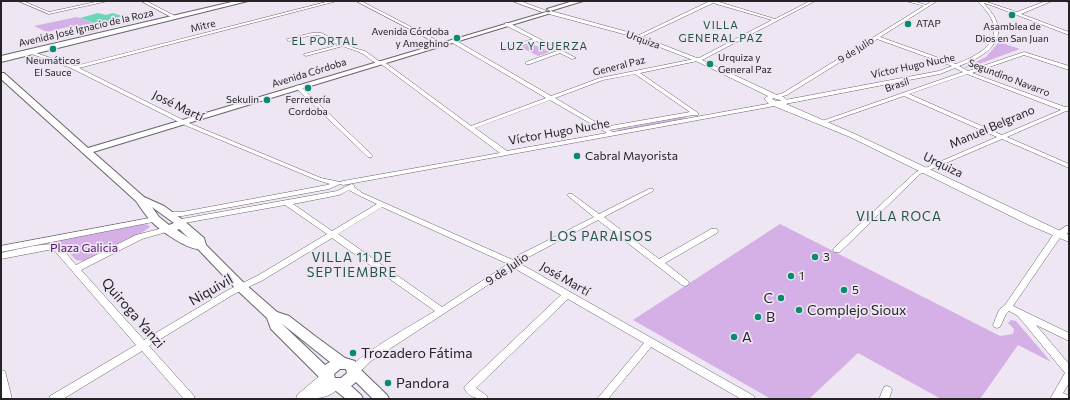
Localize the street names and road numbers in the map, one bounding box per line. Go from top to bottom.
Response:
street label: Avenida José Ignacio de la Roza [17,7,155,49]
street label: Mitre [189,17,217,35]
street label: Urquiza [624,28,662,52]
street label: 9 de Julio [836,34,876,66]
street label: Víctor Hugo Nuche [870,51,956,81]
street label: General Paz [592,54,646,78]
street label: Avenida Córdoba [270,56,348,90]
street label: Segundino Navarro [966,57,1052,99]
street label: Brasil [883,75,911,95]
street label: José Martí [150,87,206,125]
street label: Manuel Belgrano [947,102,1037,152]
street label: Víctor Hugo Nuche [507,116,611,148]
street label: Urquiza [921,149,965,181]
street label: 9 de Julio [483,249,531,289]
street label: José Martí [538,259,592,299]
street label: Niquivil [186,271,236,309]
street label: Quiroga Yanzi [98,274,168,352]

